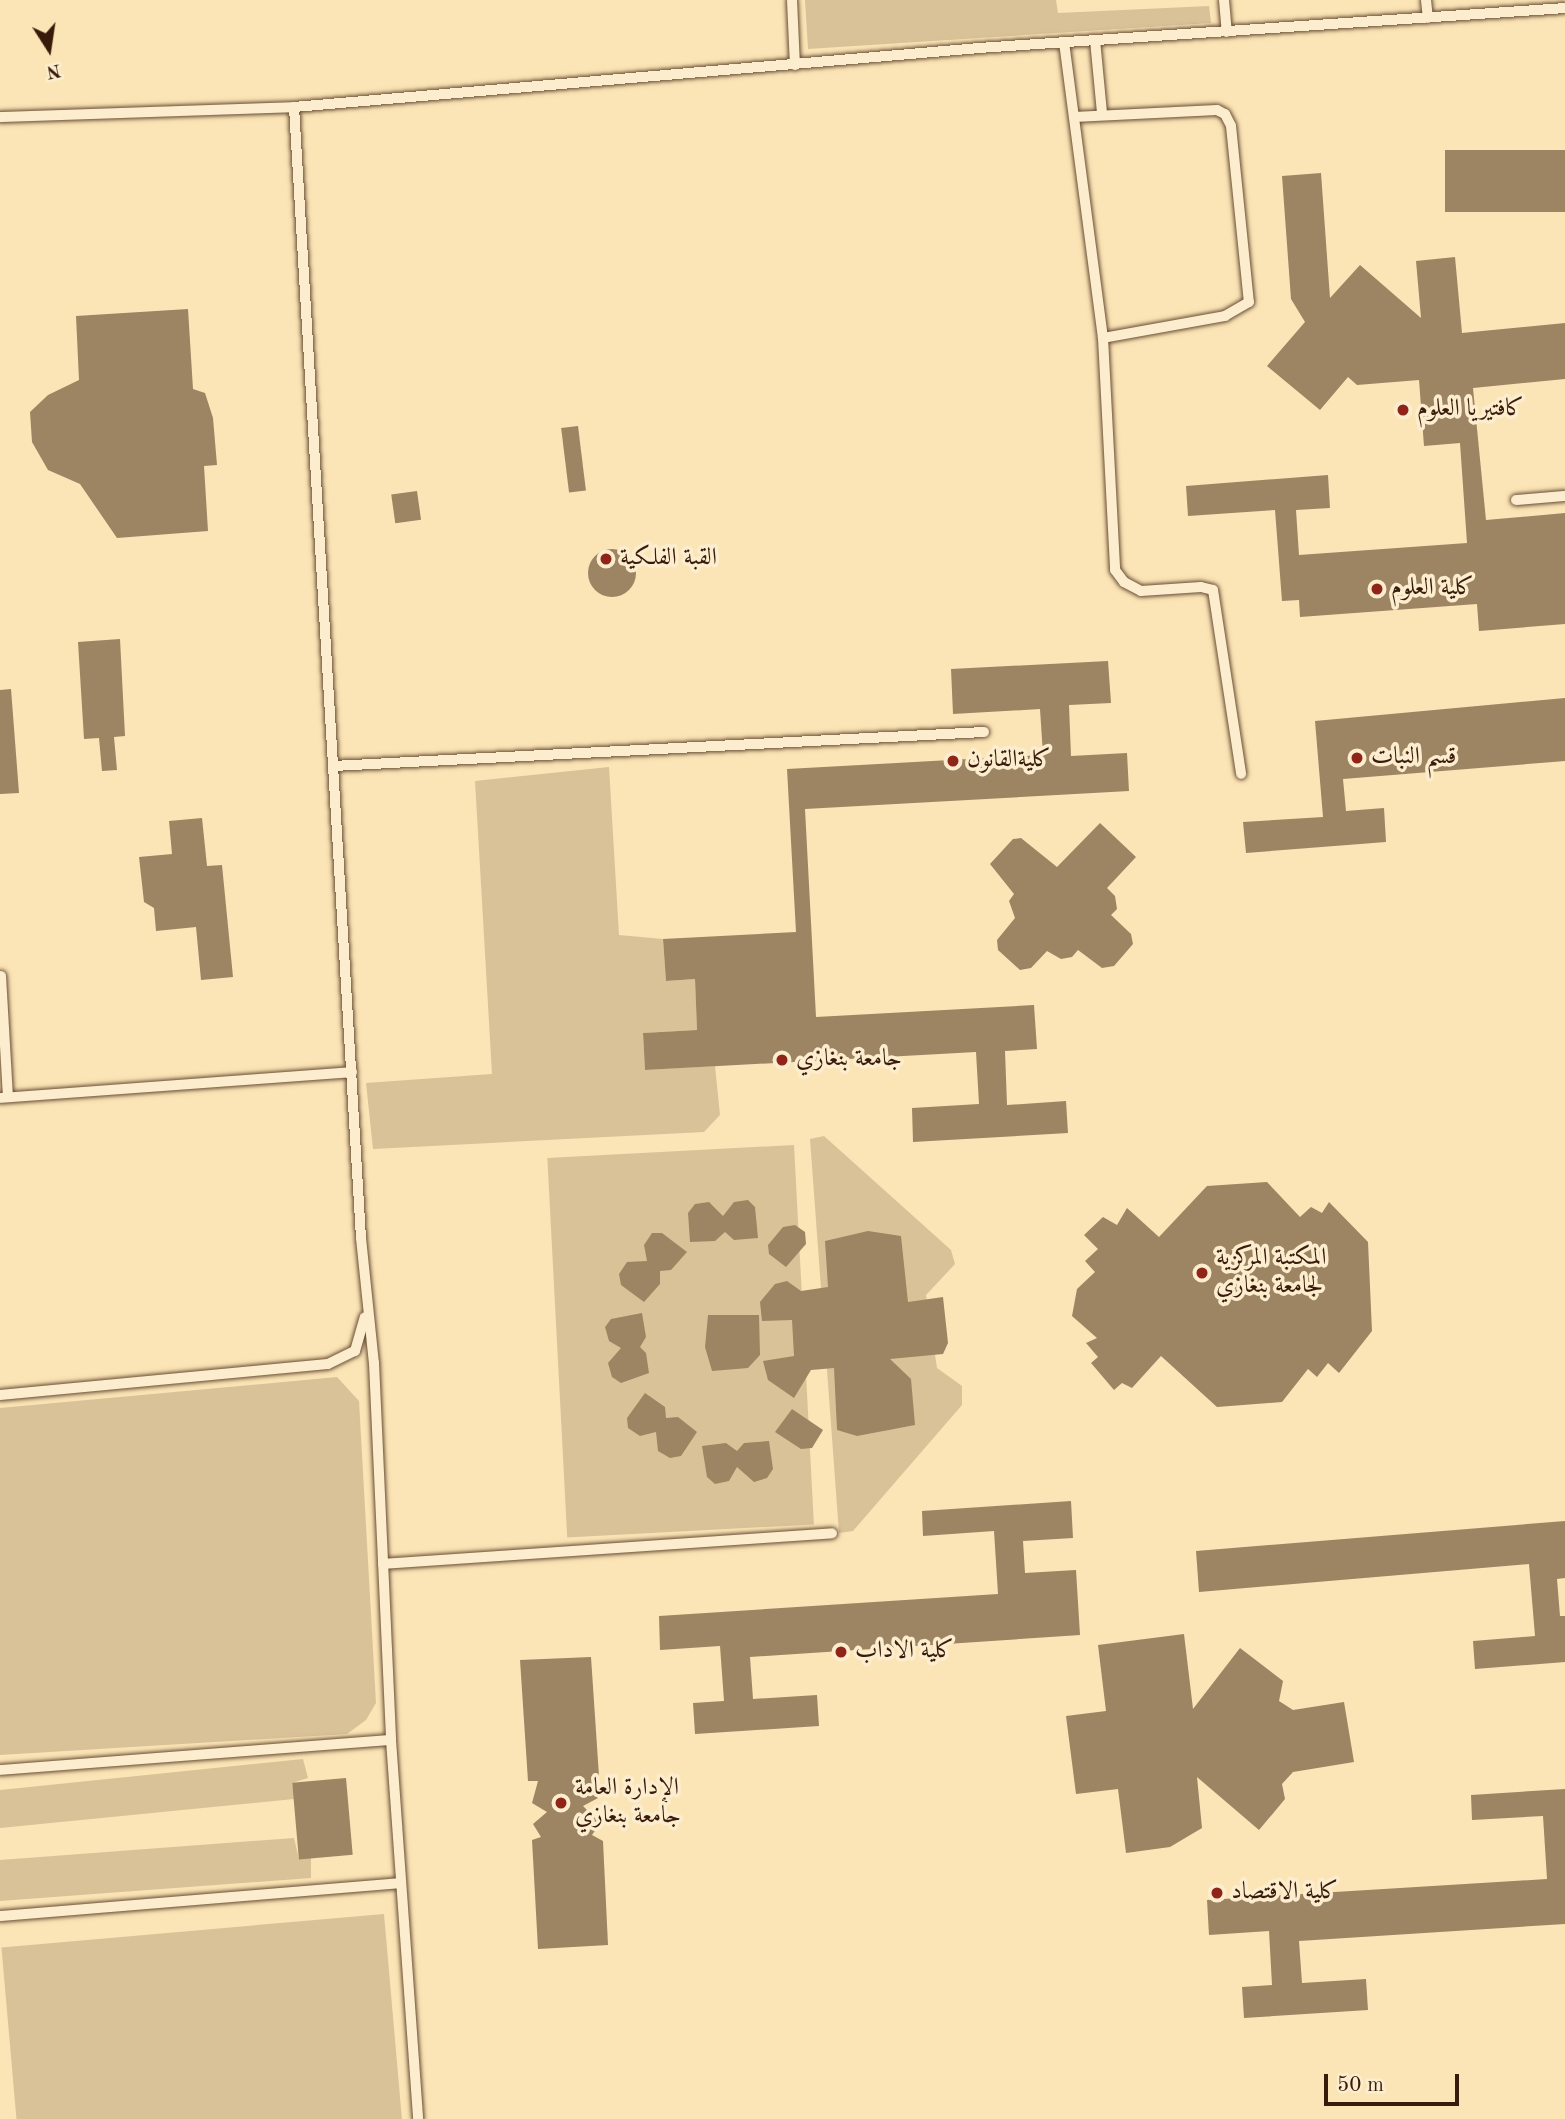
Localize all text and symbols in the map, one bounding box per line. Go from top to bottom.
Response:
north arrow [14,14,84,84]
text: N [44,59,63,81]
place label: كافتيريا العلوم [1417,396,1524,424]
marker: كافتيريا العلوم [1395,402,1411,418]
place label: القبة الفلكية [620,545,717,573]
marker: القبة الفلكية [598,551,614,567]
place label: كلية العلوم [1391,575,1474,603]
marker: كلية العلوم [1369,581,1385,597]
place label: قسم النبات [1371,744,1456,772]
place label: كليةالقانون [967,747,1051,775]
marker: قسم النبات [1349,750,1365,766]
marker: كليةالقانون [945,753,961,769]
place label: جامعة بنغازي [796,1046,902,1074]
marker: جامعة بنغازي [774,1052,790,1068]
place label: المكتبة المركزية لجامعة بنغازي [1216,1245,1326,1301]
marker: المكتبة المركزية لجامعة بنغازي [1194,1265,1210,1281]
place label: كلية الاداب [855,1638,954,1666]
marker: كلية الاداب [833,1644,849,1660]
place label: الإدارة العامة جامعة بنغازي [575,1775,681,1831]
marker: الإدارة العامة جامعة بنغازي [553,1795,569,1811]
place label: كلية الاقتصاد [1231,1879,1339,1907]
marker: كلية الاقتصاد [1209,1885,1225,1901]
scale bar [1327,2060,1462,2104]
text: 50 m [1337,2075,1384,2096]

